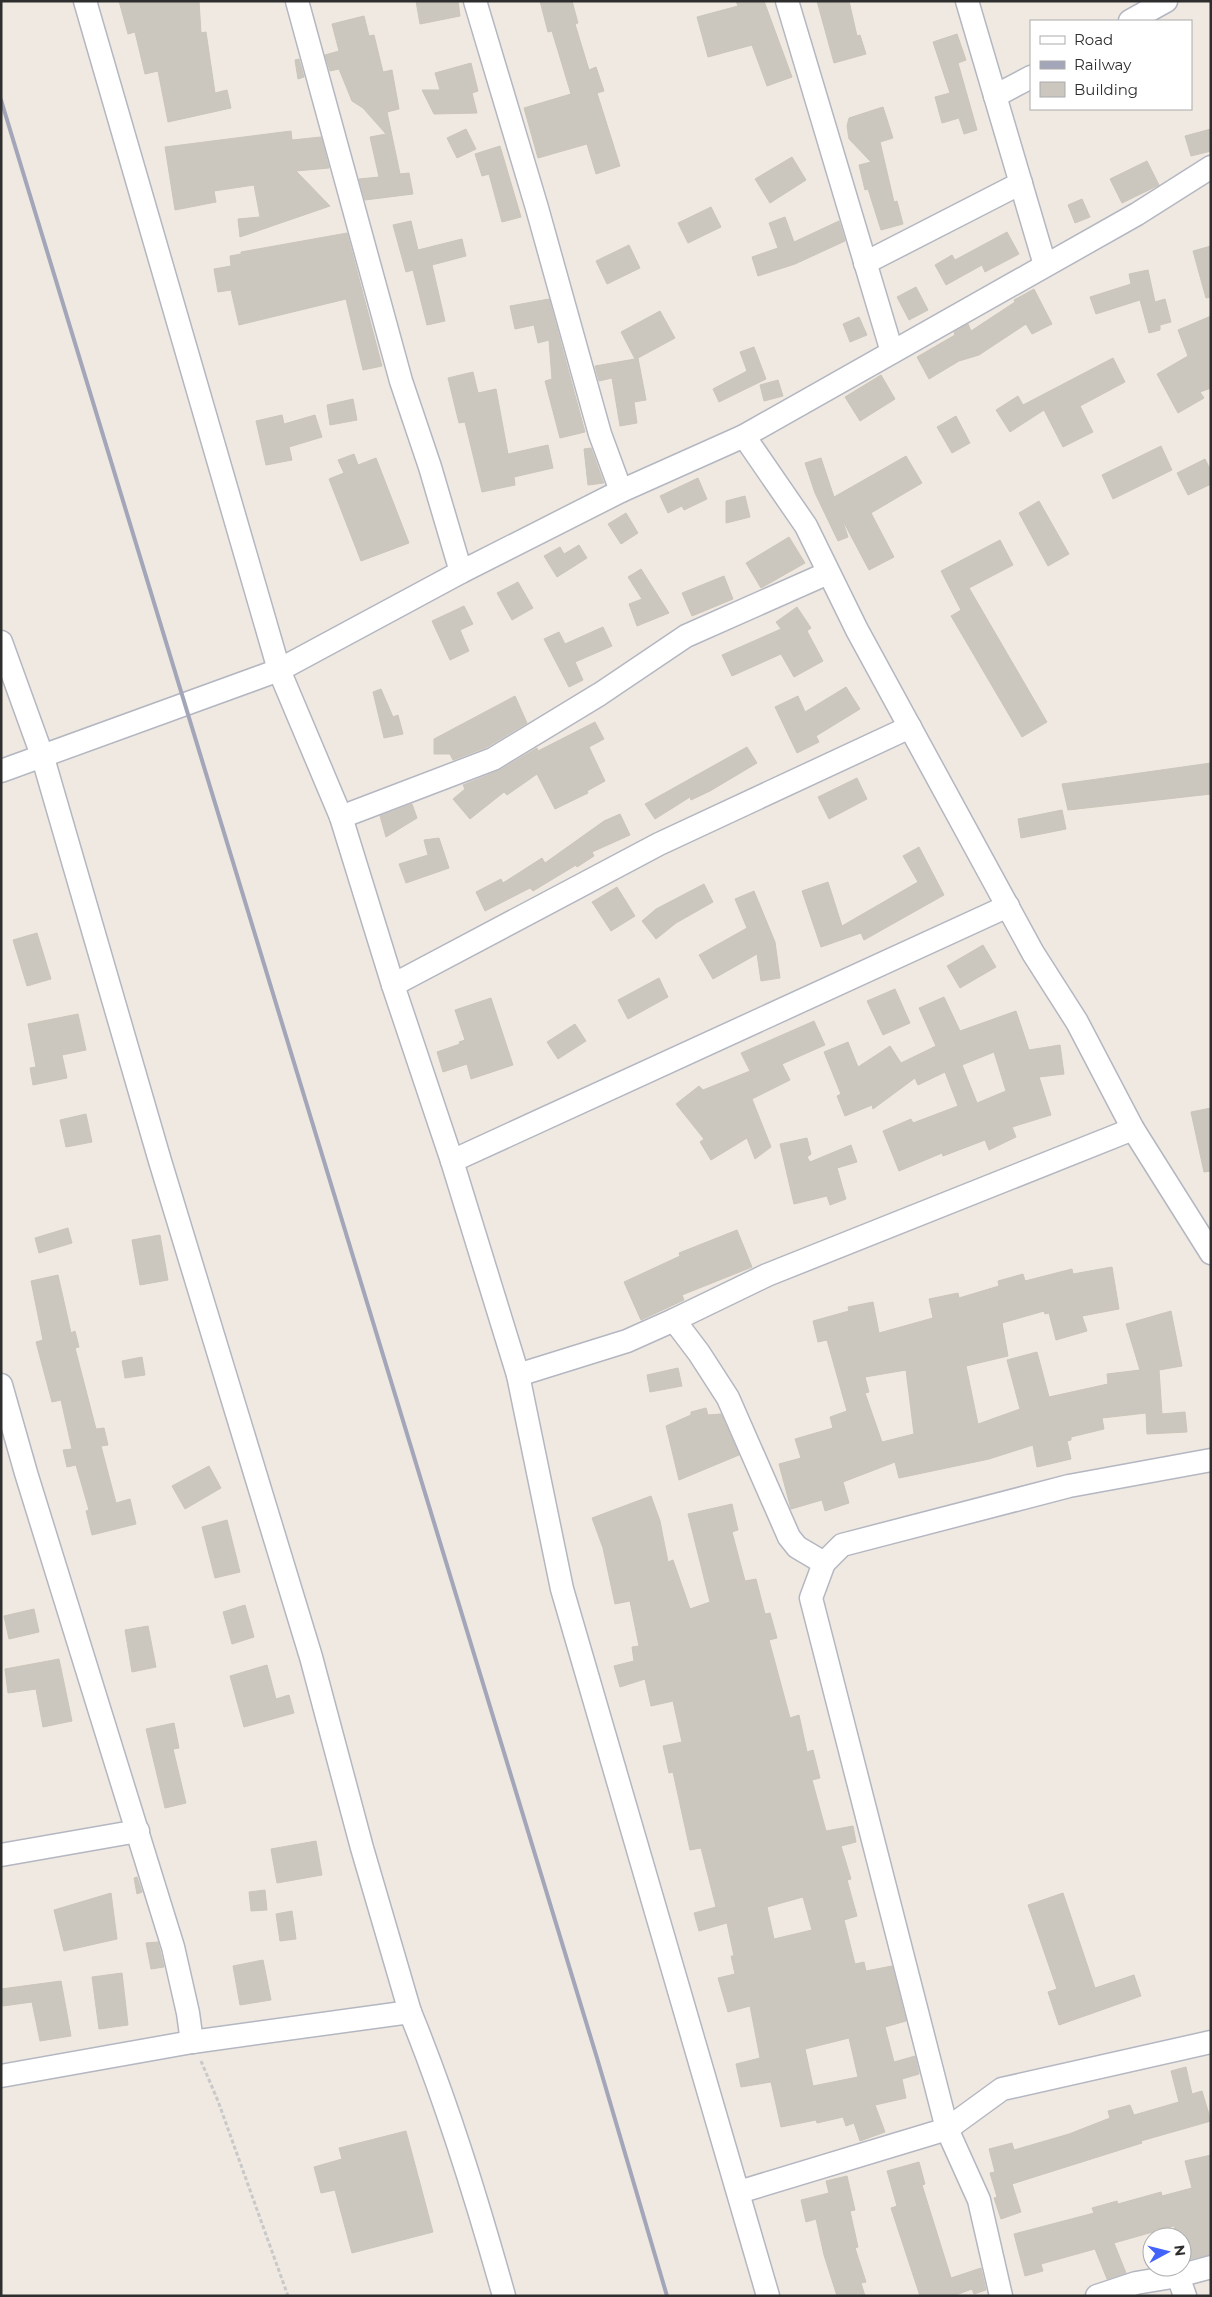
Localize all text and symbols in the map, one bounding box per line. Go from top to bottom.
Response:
legend [1030,20,1192,110]
text: Road [1074,30,1113,49]
text: Railway [1074,55,1132,74]
text: Building [1074,80,1138,99]
north arrow [1142,2227,1192,2277]
text: N [1170,2244,1190,2257]

